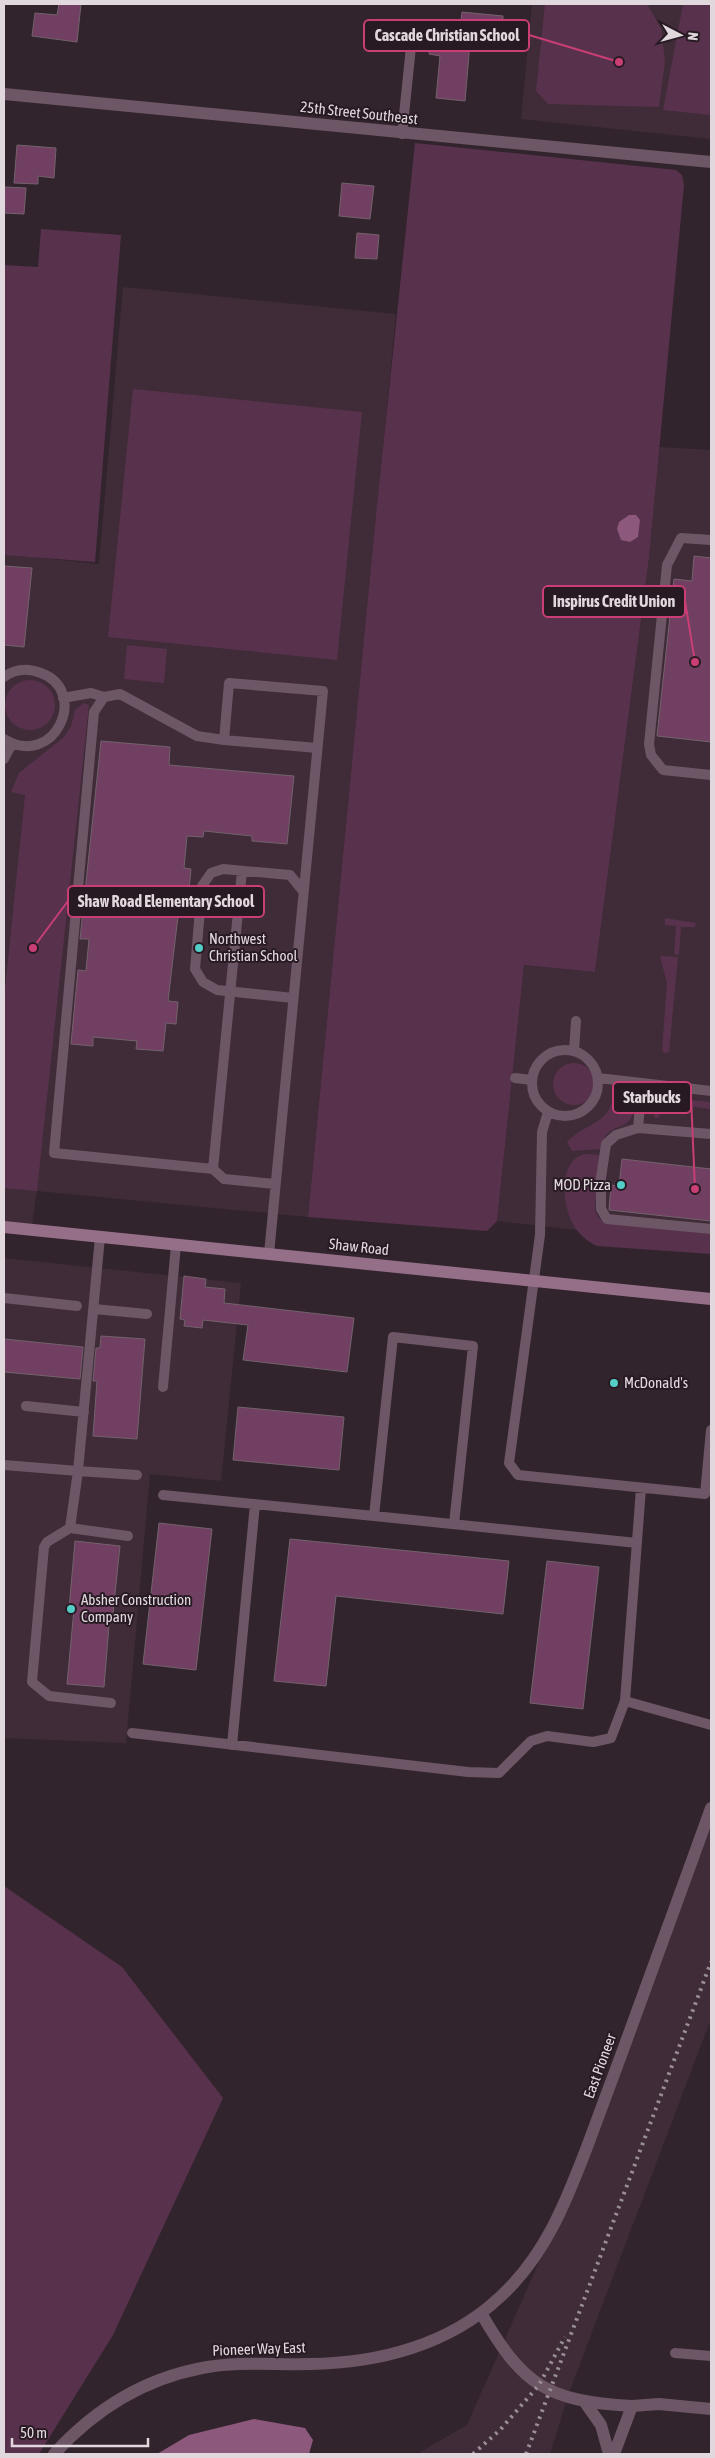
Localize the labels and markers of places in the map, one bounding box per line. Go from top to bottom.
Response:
callout: Cascade Christian School [364,20,529,51]
callout: Inspirus Credit Union [543,586,685,617]
callout: Shaw Road Elementary School [68,886,264,917]
place label: Northwest Christian School [209,930,297,964]
marker: Northwest Christian School [193,942,205,954]
callout: Starbucks [613,1082,691,1113]
place label: MOD Pizza [553,1176,611,1193]
marker: MOD Pizza [615,1179,627,1191]
place label: McDonald's [624,1374,688,1391]
marker: McDonald's [608,1377,620,1389]
place label: Absher Construction Company [81,1591,191,1625]
marker: Absher Construction Company [65,1603,77,1615]

